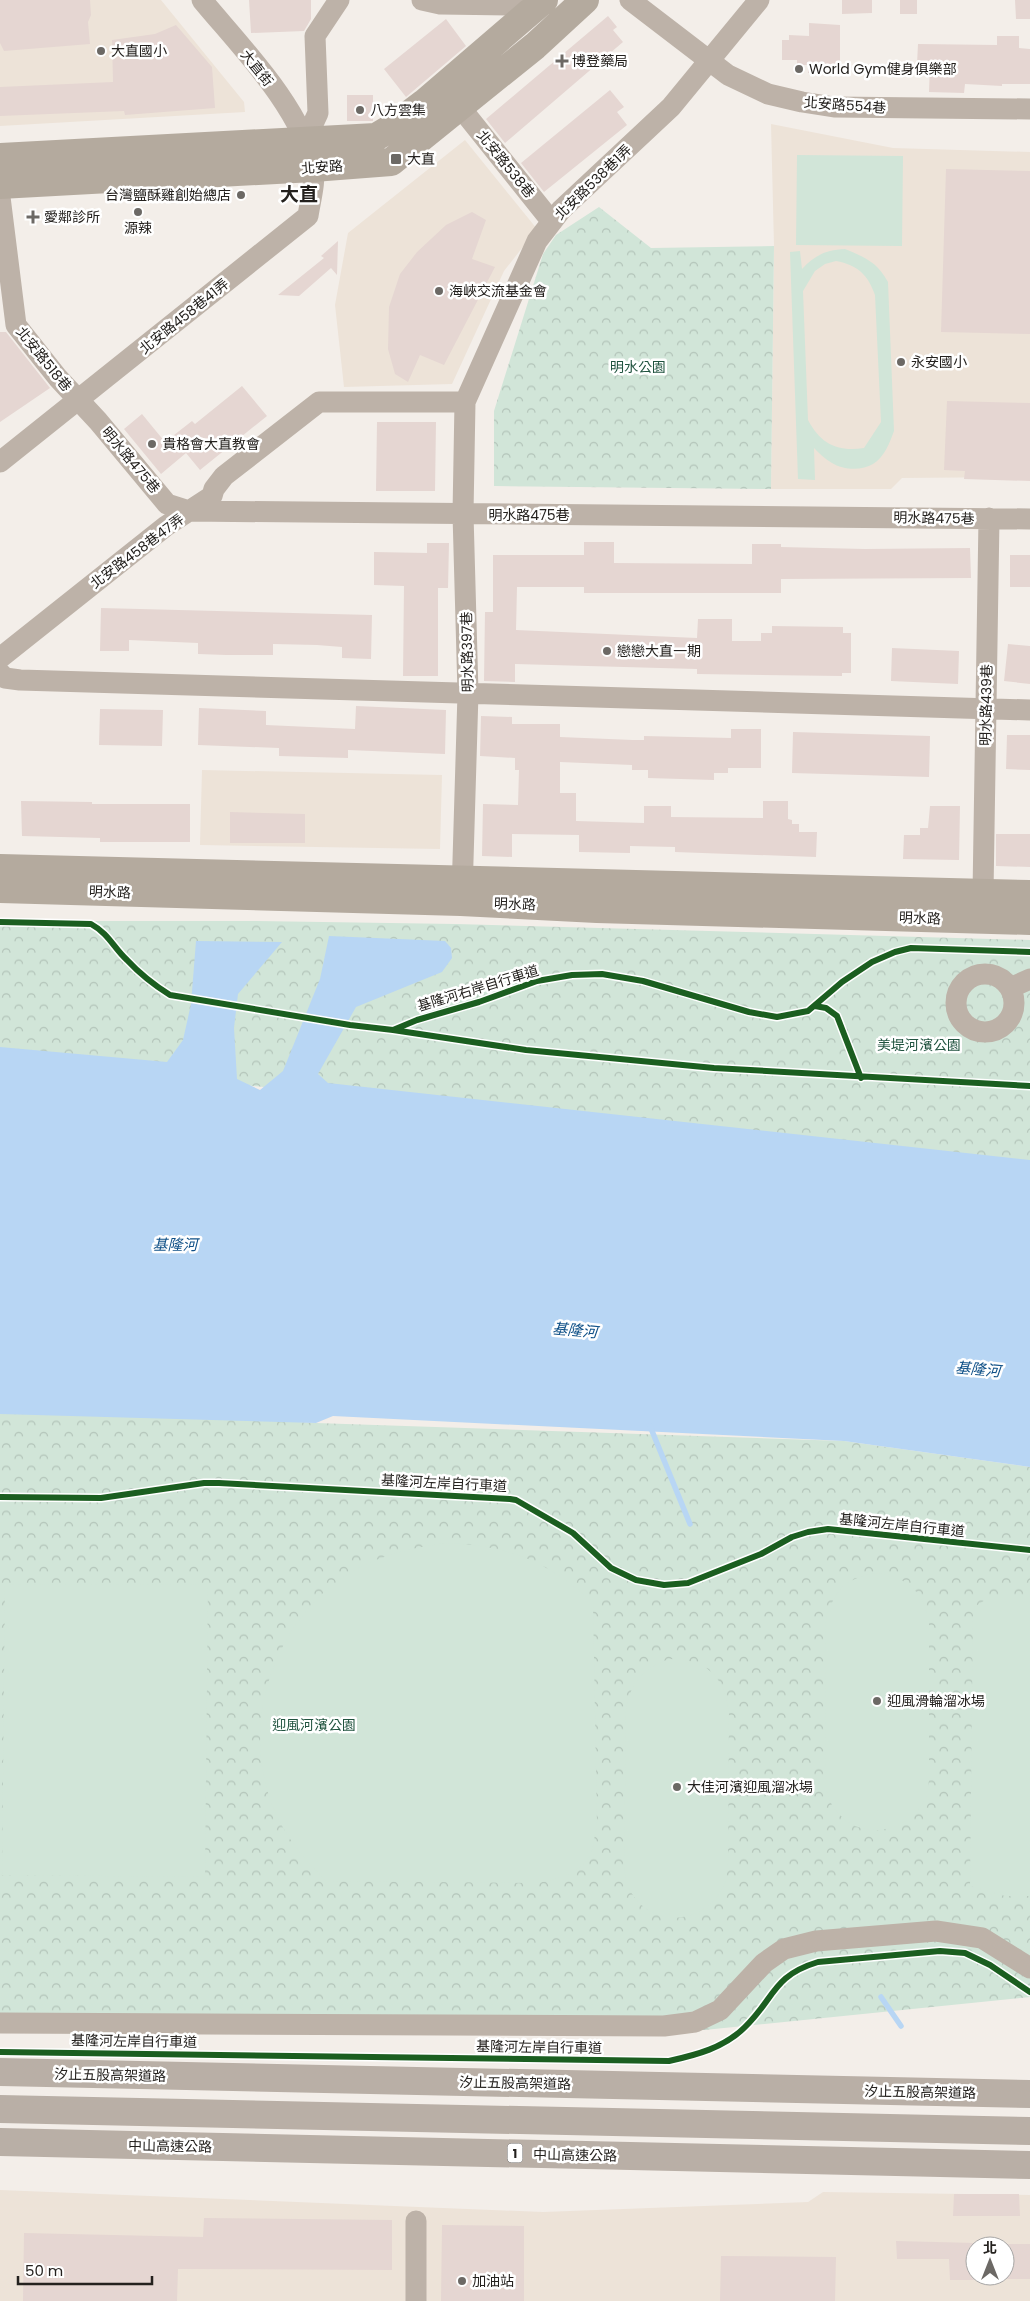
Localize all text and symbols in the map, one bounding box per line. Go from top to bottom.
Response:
place label: 大直國小 [111,41,167,61]
marker: 大直國小 [95,45,107,57]
street label: 大直街 [236,45,278,91]
place label: 博登藥局 [572,51,628,71]
marker: 博登藥局 [556,55,568,67]
place label: World Gym健身俱樂部 [809,59,957,79]
marker: World Gym健身俱樂部 [793,63,805,75]
street label: 北安路554巷 [803,92,887,118]
place label: 八方雲集 [370,100,426,120]
marker: 八方雲集 [354,104,366,116]
street label: 北安路538巷 [472,126,540,202]
street label: 北安路538巷1弄 [550,140,636,224]
place label: 大直 [407,149,435,169]
marker: 大直 [389,152,403,166]
street label: 北安路 [300,156,344,178]
district label: 大直 [280,181,318,208]
place label: 台灣鹽酥雞創始總店 [105,185,231,205]
marker: 台灣鹽酥雞創始總店 [235,189,247,201]
marker: 源辣 [132,206,144,218]
place label: 愛鄰診所 [44,207,100,227]
marker: 愛鄰診所 [26,210,40,224]
place label: 源辣 [124,218,152,238]
street label: 北安路458巷41弄 [135,274,233,358]
place label: 海峽交流基金會 [449,281,547,301]
marker: 海峽交流基金會 [433,285,445,297]
street label: 北安路518巷 [12,322,76,396]
place label: 永安國小 [911,352,967,372]
marker: 永安國小 [895,356,907,368]
park label: 明水公園 [610,357,666,377]
street label: 明水路475巷 [97,422,165,498]
place label: 貴格會大直教會 [162,434,260,454]
marker: 貴格會大直教會 [146,438,158,450]
street label: 明水路475巷 [488,505,570,525]
street label: 明水路475巷 [893,507,975,529]
street label: 北安路458巷47弄 [86,509,188,593]
street label: 明水路397巷 [456,611,478,693]
place label: 戀戀大直一期 [617,641,701,661]
marker: 戀戀大直一期 [601,645,613,657]
street label: 明水路439巷 [975,664,997,746]
street label: 明水路 [89,881,131,903]
street label: 明水路 [494,893,536,915]
street label: 明水路 [899,907,941,929]
street label: 基隆河右岸自行車道 [415,960,541,1016]
park label: 美堤河濱公園 [877,1035,961,1055]
water label: 基隆河 [152,1234,200,1255]
water label: 基隆河 [552,1318,601,1343]
water label: 基隆河 [955,1357,1004,1382]
street label: 基隆河左岸自行車道 [381,1470,507,1496]
street label: 基隆河左岸自行車道 [838,1508,966,1542]
place label: 迎風滑輪溜冰場 [887,1691,985,1711]
marker: 迎風滑輪溜冰場 [871,1695,883,1707]
park label: 迎風河濱公園 [272,1715,356,1735]
place label: 大佳河濱迎風溜冰場 [687,1777,813,1797]
marker: 大佳河濱迎風溜冰場 [671,1781,683,1793]
street label: 基隆河左岸自行車道 [71,2030,197,2052]
street label: 基隆河左岸自行車道 [476,2036,602,2058]
street label: 汐止五股高架道路 [54,2064,166,2086]
street label: 汐止五股高架道路 [459,2072,571,2094]
street label: 汐止五股高架道路 [864,2081,976,2103]
street label: 中山高速公路 [128,2135,212,2157]
road number: 1 [508,2144,522,2162]
street label: 中山高速公路 [533,2144,617,2166]
north arrow [965,2236,1015,2286]
text: 北 [983,2238,997,2258]
scale bar [18,2254,151,2286]
text: 50 m [25,2260,63,2281]
place label: 加油站 [472,2271,514,2291]
marker: 加油站 [456,2275,468,2287]

